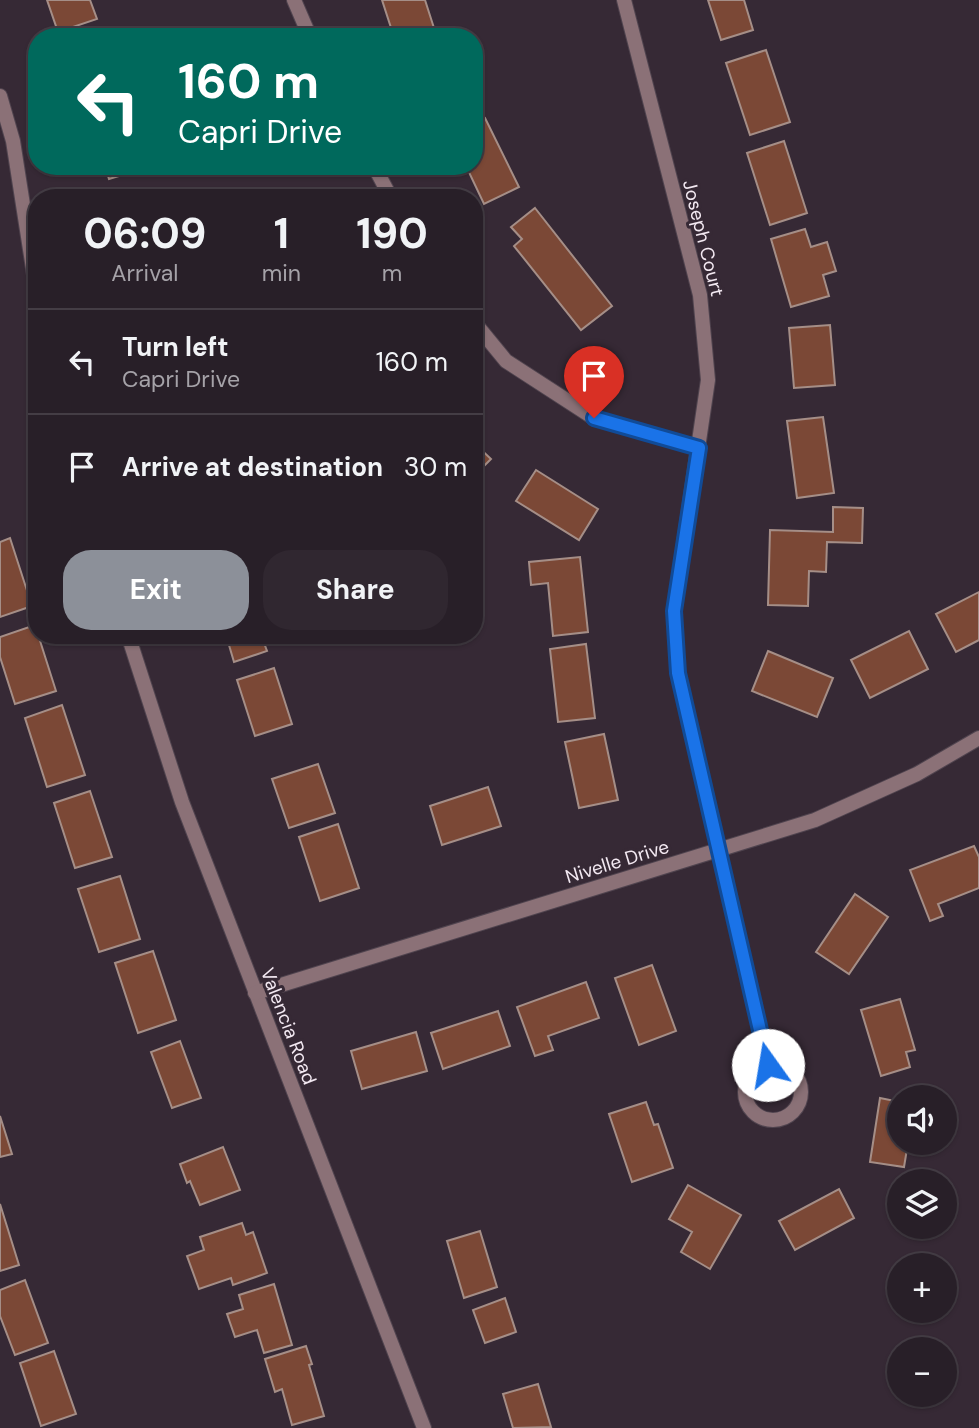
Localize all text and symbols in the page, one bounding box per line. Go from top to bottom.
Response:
text: 160 m [178,49,319,113]
icon: left [63,56,154,147]
text: Capri Drive [178,111,342,153]
street label: Joseph Court [677,177,730,299]
text: 06:09 [83,206,206,261]
text: 1 [274,206,289,261]
text: 190 [356,206,428,261]
text: Arrival [111,258,178,288]
text: min [262,258,301,288]
text: m [382,258,402,288]
text: Turn left [122,330,229,364]
icon: left [63,343,101,381]
text: 160 m [376,345,448,379]
pin [564,346,624,418]
icon: arrive [575,357,613,395]
text: Capri Drive [122,364,240,394]
icon: arrive [63,448,101,486]
text: Arrive at destination [122,450,383,484]
text: 30 m [404,450,467,484]
button: Exit [63,550,249,630]
button: Share [263,550,448,630]
street label: Nivelle Drive [562,834,672,889]
street label: Valencia Road [255,964,322,1088]
position arrow [731,1028,805,1102]
map controls [887,1085,957,1407]
button: sound [887,1085,957,1155]
button: layers [887,1169,957,1239]
button: + [887,1253,957,1323]
button: − [887,1337,957,1407]

